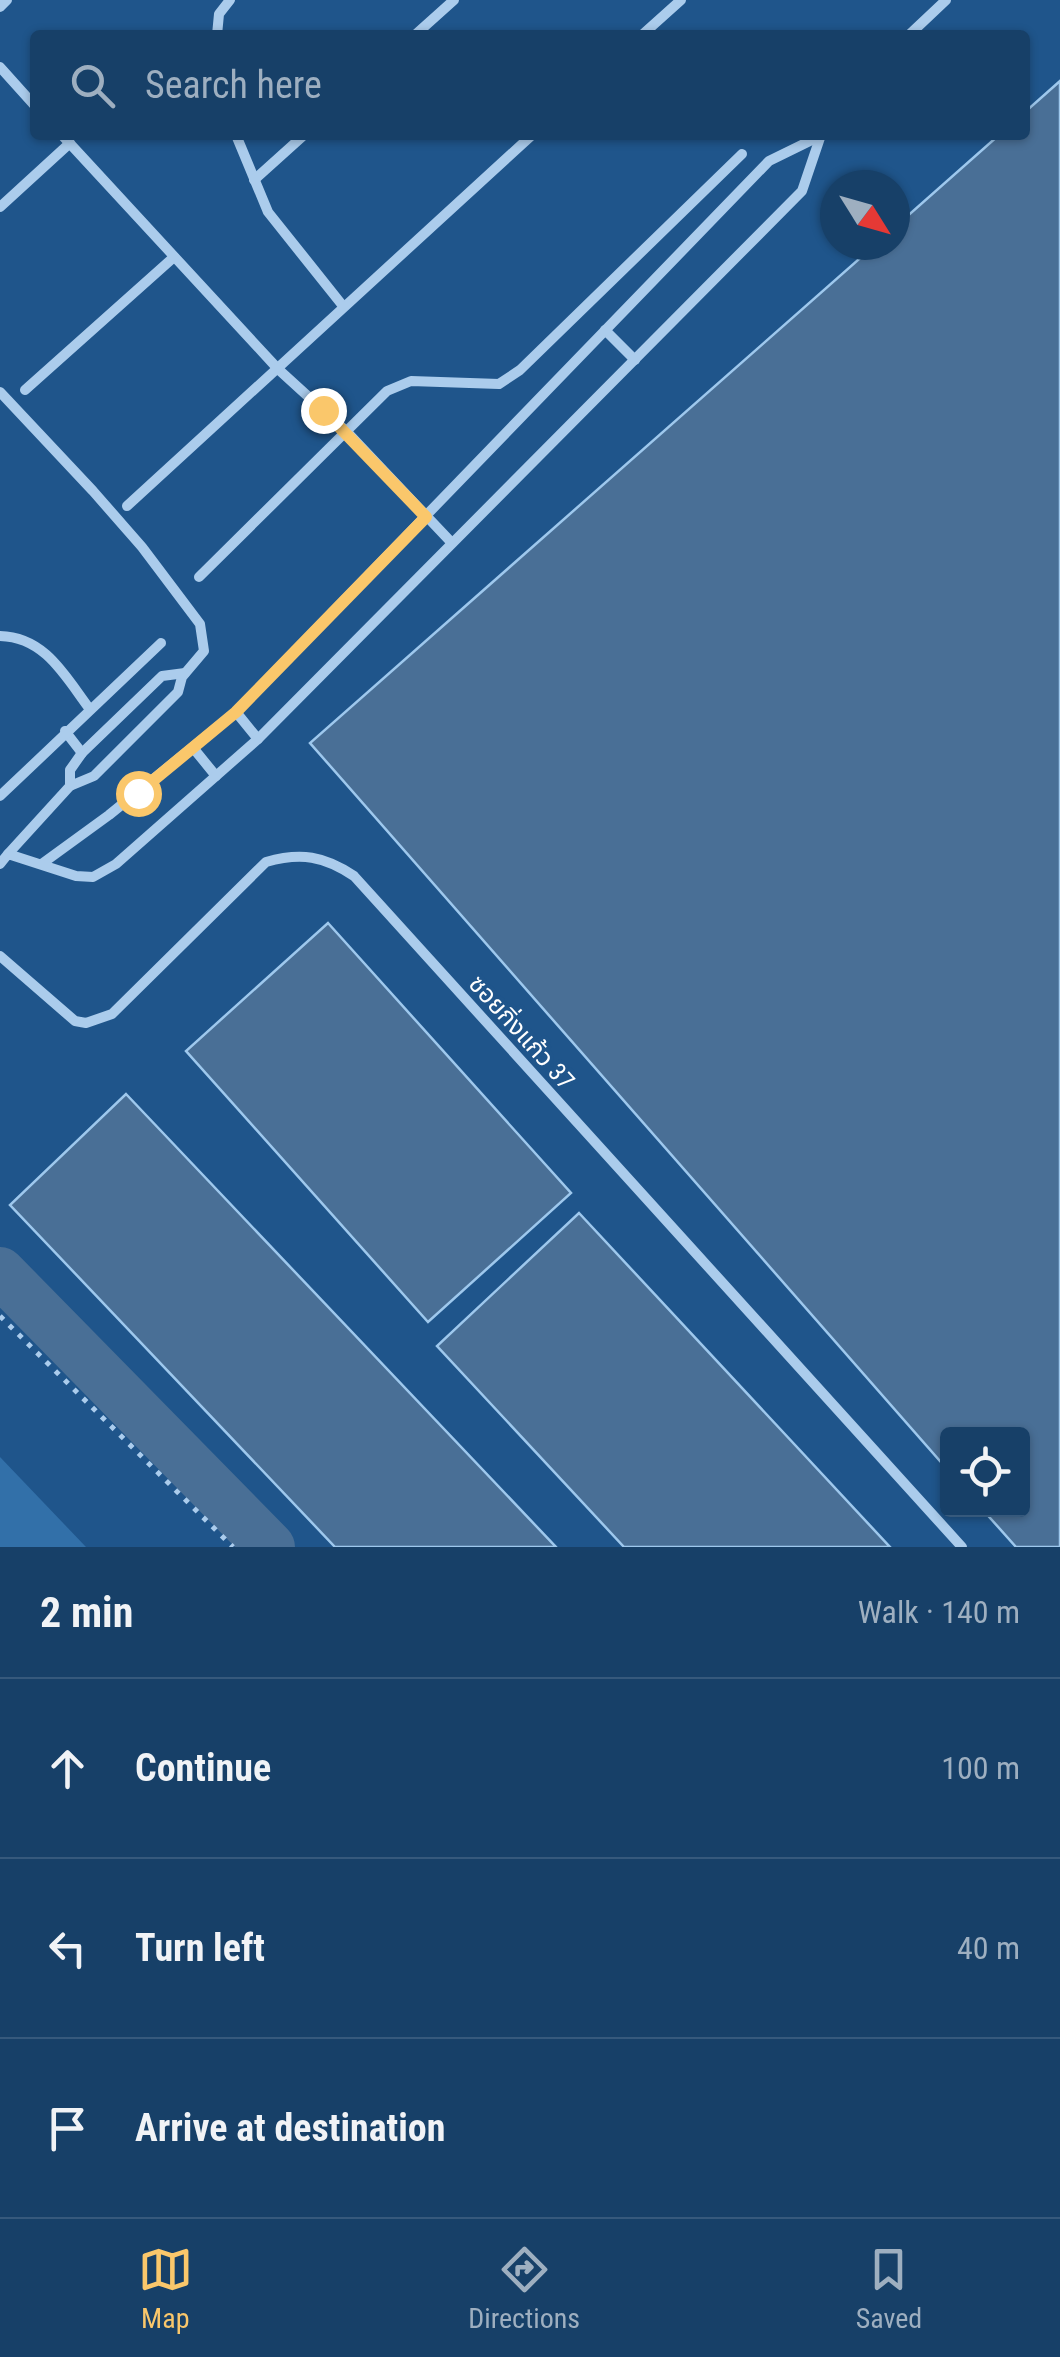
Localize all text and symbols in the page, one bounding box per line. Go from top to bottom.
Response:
search box [30,30,1030,140]
icon: search [65,58,120,113]
text: Search here [145,63,322,107]
north arrow [820,170,910,260]
route end [301,388,347,434]
route start [116,771,162,817]
street label: ซอยกิ่งแก้ว 37 [463,968,582,1095]
map controls [940,1427,1030,1517]
button: locate [940,1427,1030,1517]
text: 2 min [40,1588,133,1637]
text: Walk · 140 m [858,1593,1020,1631]
icon: ahead [40,1741,95,1796]
text: Continue [135,1746,271,1790]
text: 100 m [941,1749,1020,1787]
icon: left [40,1921,95,1976]
text: Turn left [135,1926,265,1970]
text: 40 m [957,1929,1020,1967]
icon: arrive [40,2101,95,2156]
text: Arrive at destination [135,2106,445,2150]
tab: Map [138,2242,193,2335]
tab: Directions [468,2242,580,2335]
tab: Saved [856,2242,922,2335]

